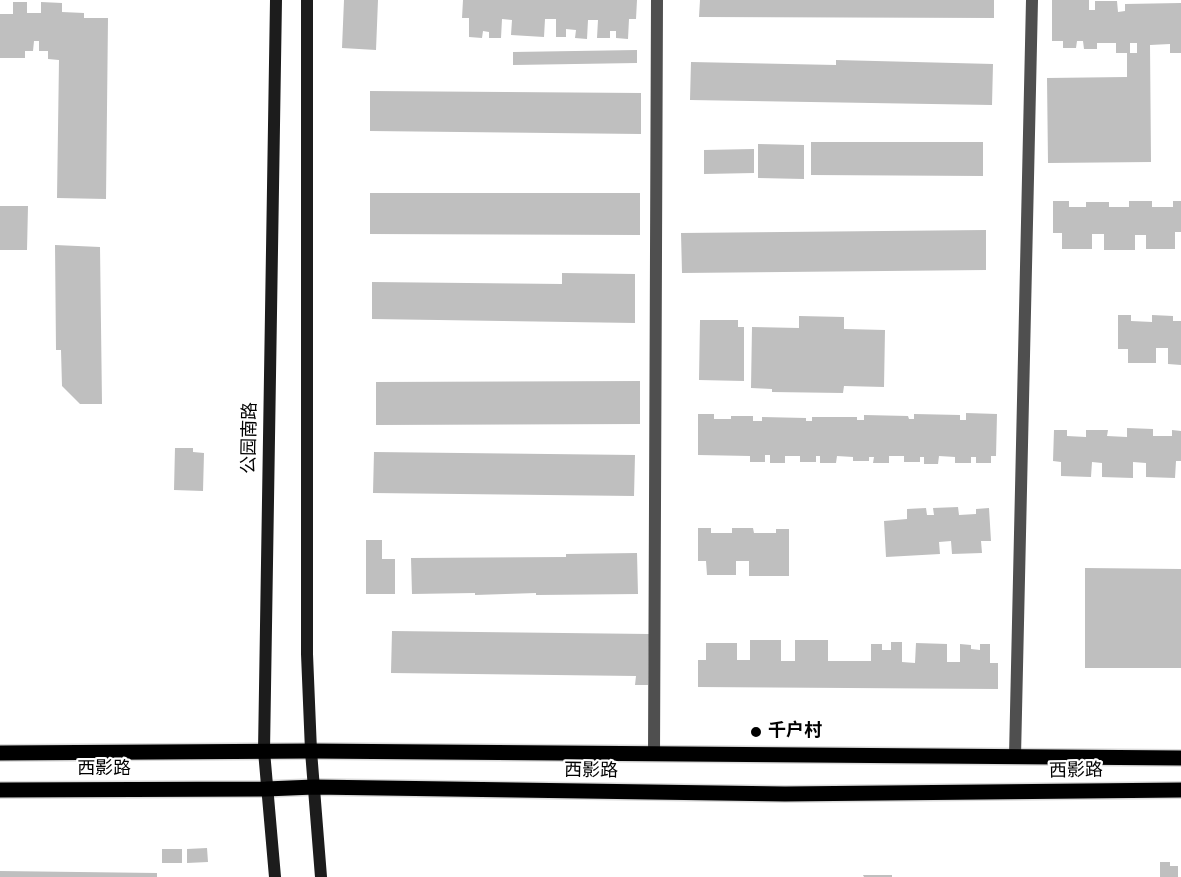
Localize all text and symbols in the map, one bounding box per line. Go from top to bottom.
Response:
street label: 公园南路 [240,402,262,474]
place label: 千户村 [768,721,822,743]
marker: 千户村 [749,725,763,739]
street label: 西影路 [77,759,131,781]
street label: 西影路 [564,761,618,783]
street label: 西影路 [1049,761,1103,783]

